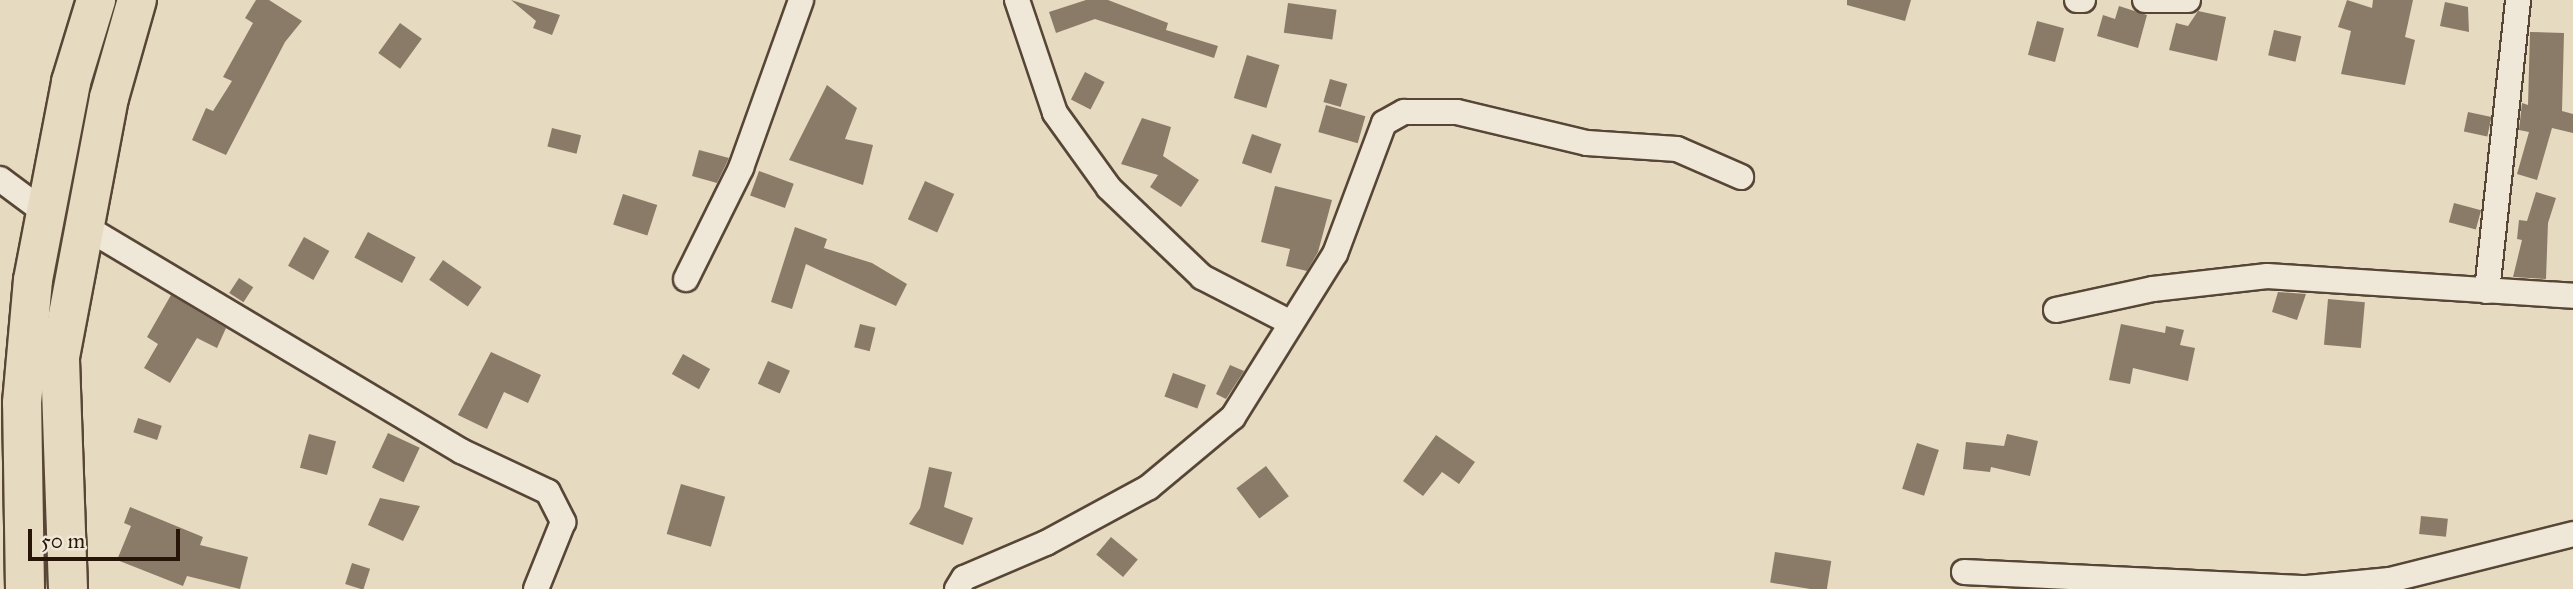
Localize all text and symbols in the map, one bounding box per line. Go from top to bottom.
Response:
scale bar [32,516,184,560]
text: 50 m [41,528,85,554]

